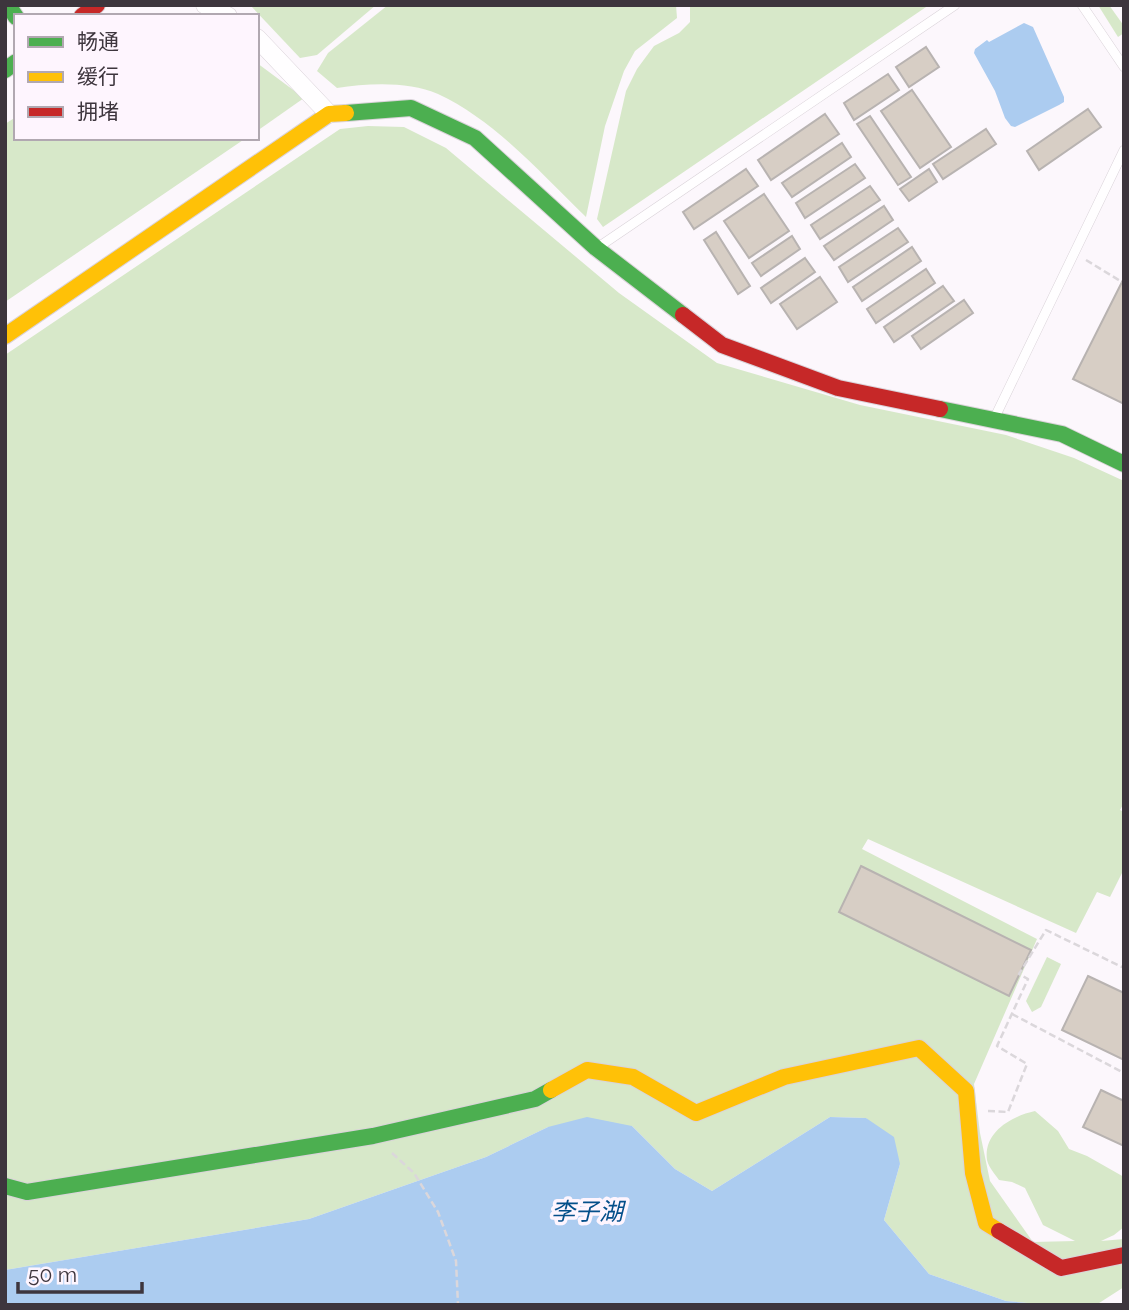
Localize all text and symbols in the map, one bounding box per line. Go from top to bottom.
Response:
legend [14,14,259,140]
text: 畅通 [77,29,119,54]
text: 缓行 [77,64,119,89]
text: 拥堵 [77,99,119,124]
water label: 李子湖 [551,1197,627,1226]
scale bar [18,1250,142,1294]
text: 50 m [28,1262,77,1287]

